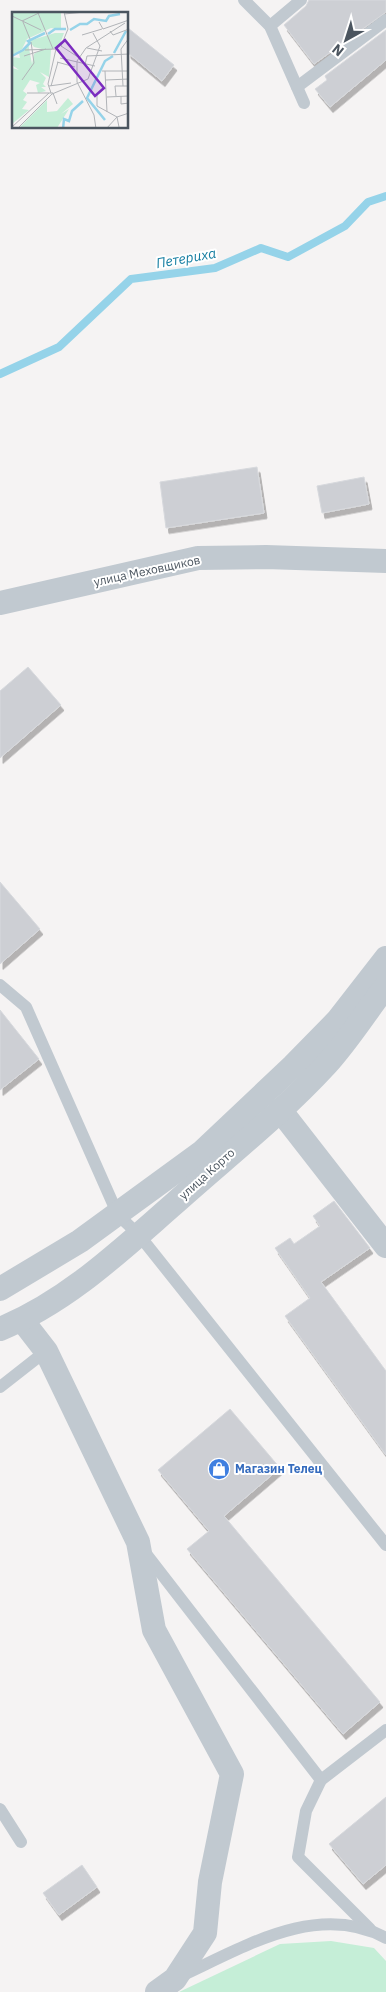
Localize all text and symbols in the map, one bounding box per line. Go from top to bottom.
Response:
inset map [12,12,129,129]
north arrow [321,15,371,65]
text: N [328,40,347,60]
water label: Петериха [155,244,217,272]
street label: улица Меховщиков [92,552,201,589]
street label: улица Корто [176,1145,238,1202]
shop icon: Магазин Телец [207,1457,231,1481]
place label: Магазин Телец [235,1461,323,1476]

